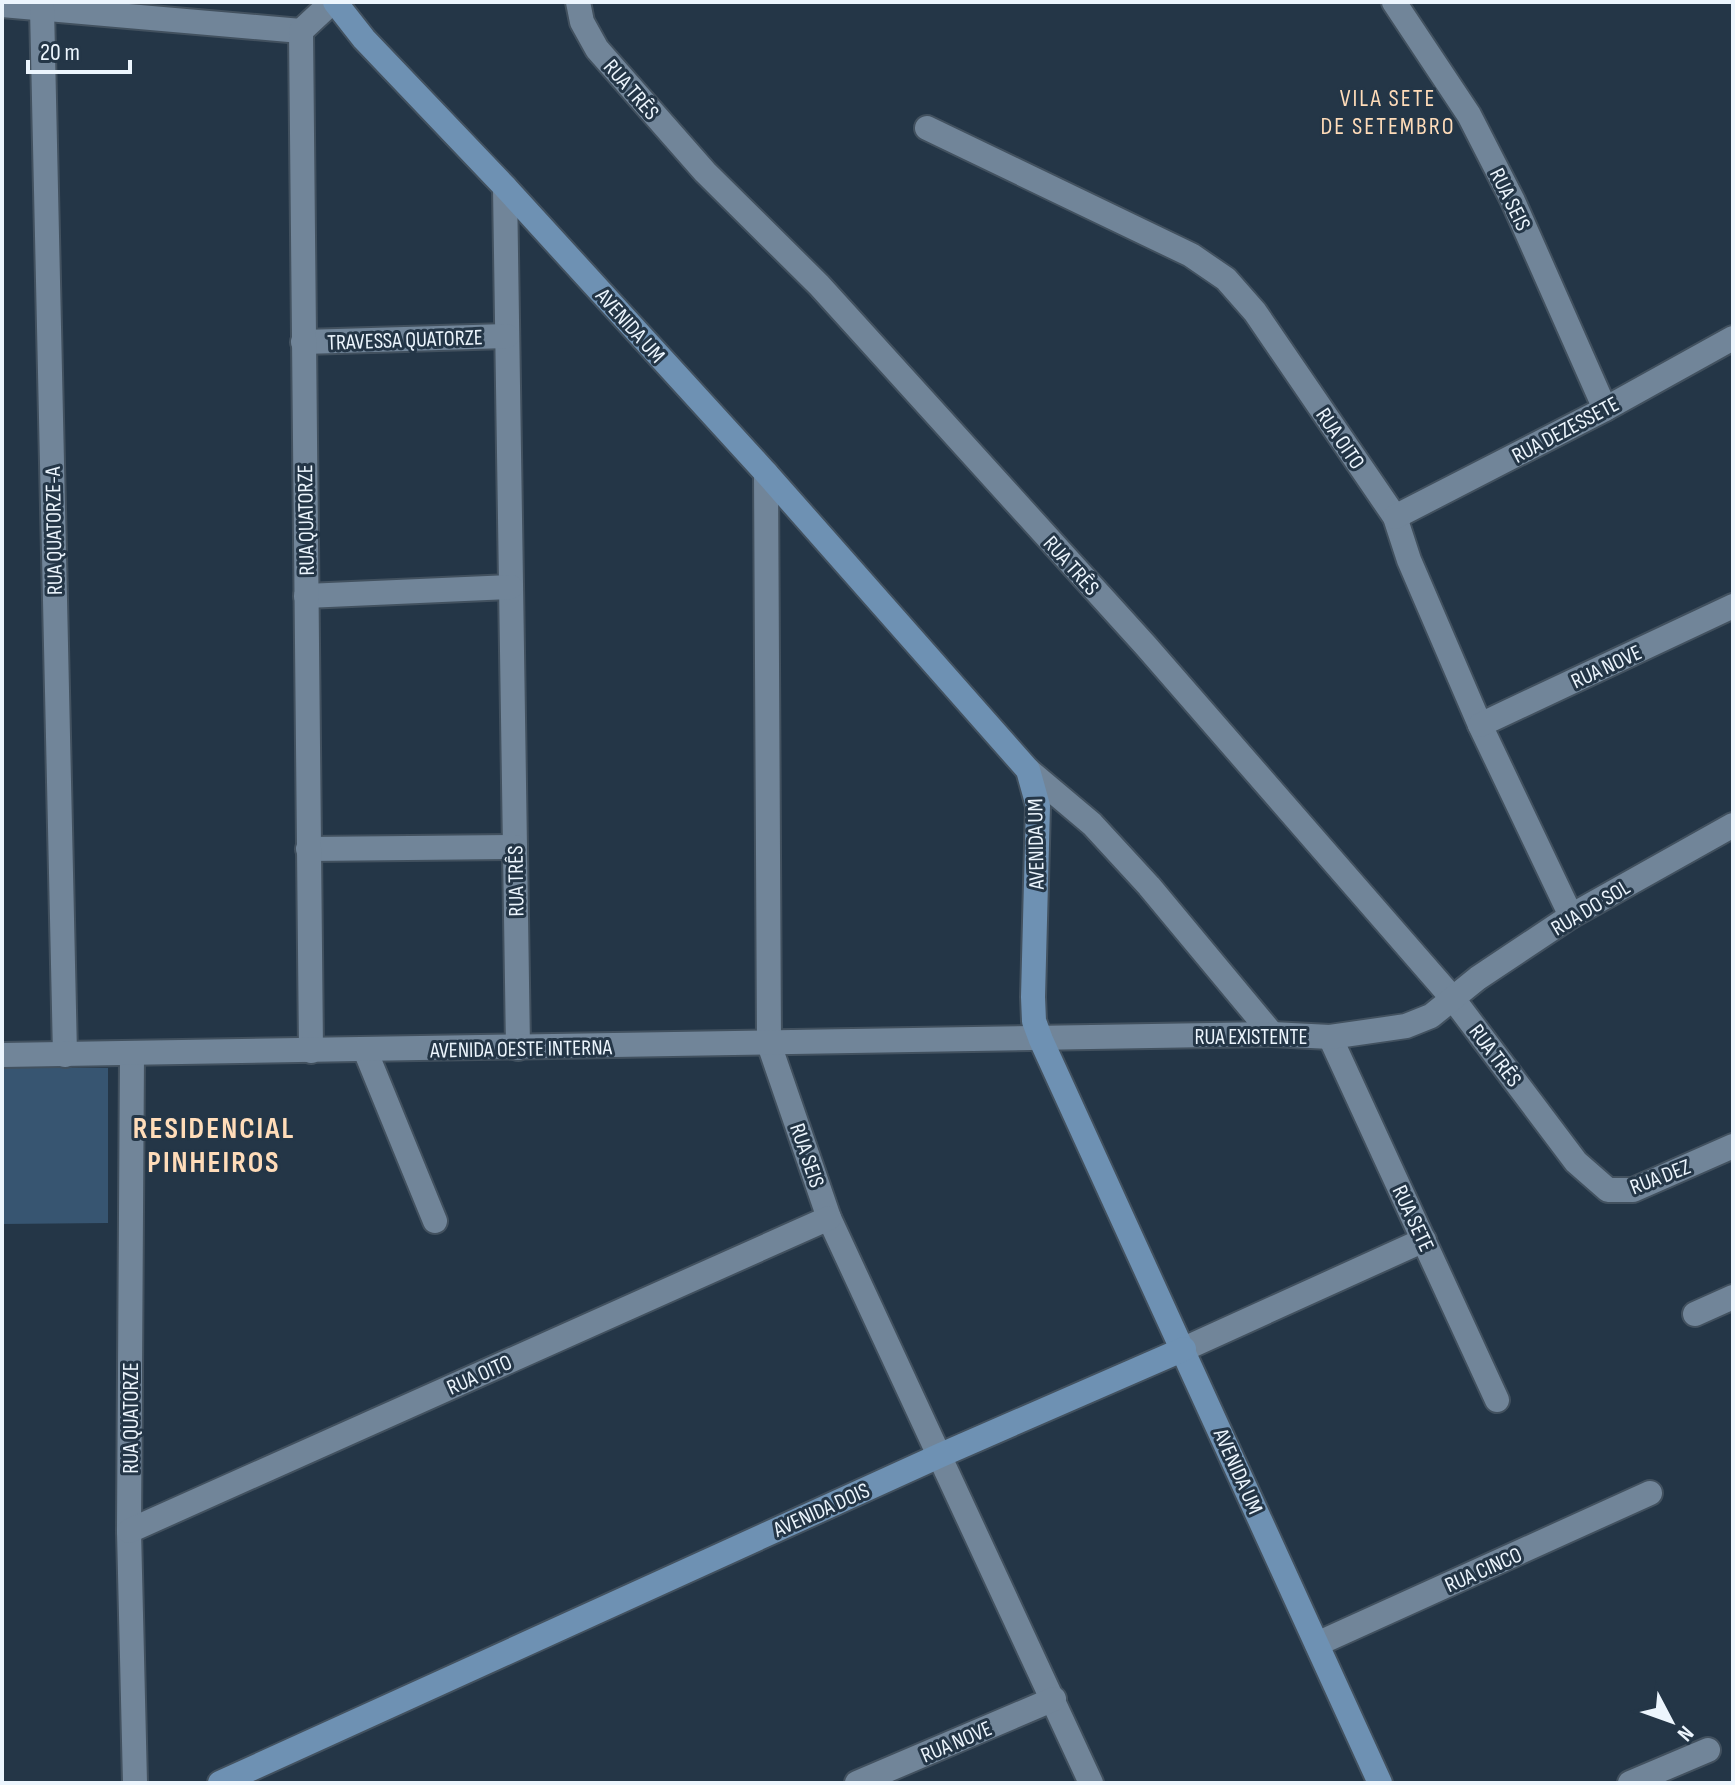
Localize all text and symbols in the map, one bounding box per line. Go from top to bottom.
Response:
scale bar [28,24,130,74]
text: 20 m [40,38,80,67]
street label: RUA TRÊS [597,54,664,126]
district label: VILA SETE DE SETEMBRO [1321,84,1456,141]
street label: RUA SEIS [1483,164,1536,235]
street label: AVENIDA UM [589,282,670,369]
street label: TRAVESSA QUATORZE [327,324,483,357]
street label: RUA DEZESSETE [1508,391,1624,470]
street label: RUA OITO [1309,403,1370,475]
street label: RUA QUATORZE [292,464,321,576]
street label: RUA QUATORZE-A [40,466,69,595]
street label: RUA TRÊS [1037,530,1105,602]
street label: RUA NOVE [1567,639,1646,695]
street label: AVENIDA UM [1022,798,1051,891]
street label: RUA TRÊS [502,845,531,917]
street label: RUA DO SOL [1546,874,1635,942]
street label: RUA TRÊS [1463,1019,1527,1092]
street label: RUA EXISTENTE [1195,1024,1307,1051]
street label: AVENIDA OESTE INTERNA [429,1034,613,1065]
district label: RESIDENCIAL PINHEIROS [133,1111,295,1181]
street label: RUA SEIS [783,1120,830,1191]
street label: RUA DEZ [1626,1154,1695,1201]
street label: RUA SETE [1386,1181,1440,1256]
street label: RUA OITO [443,1349,516,1402]
street label: RUA QUATORZE [118,1362,145,1474]
street label: AVENIDA UM [1206,1424,1268,1519]
street label: AVENIDA DOIS [768,1477,874,1544]
street label: RUA CINCO [1441,1541,1526,1599]
north arrow [1631,1681,1711,1761]
street label: RUA NOVE [917,1715,996,1769]
text: N [1671,1720,1699,1746]

